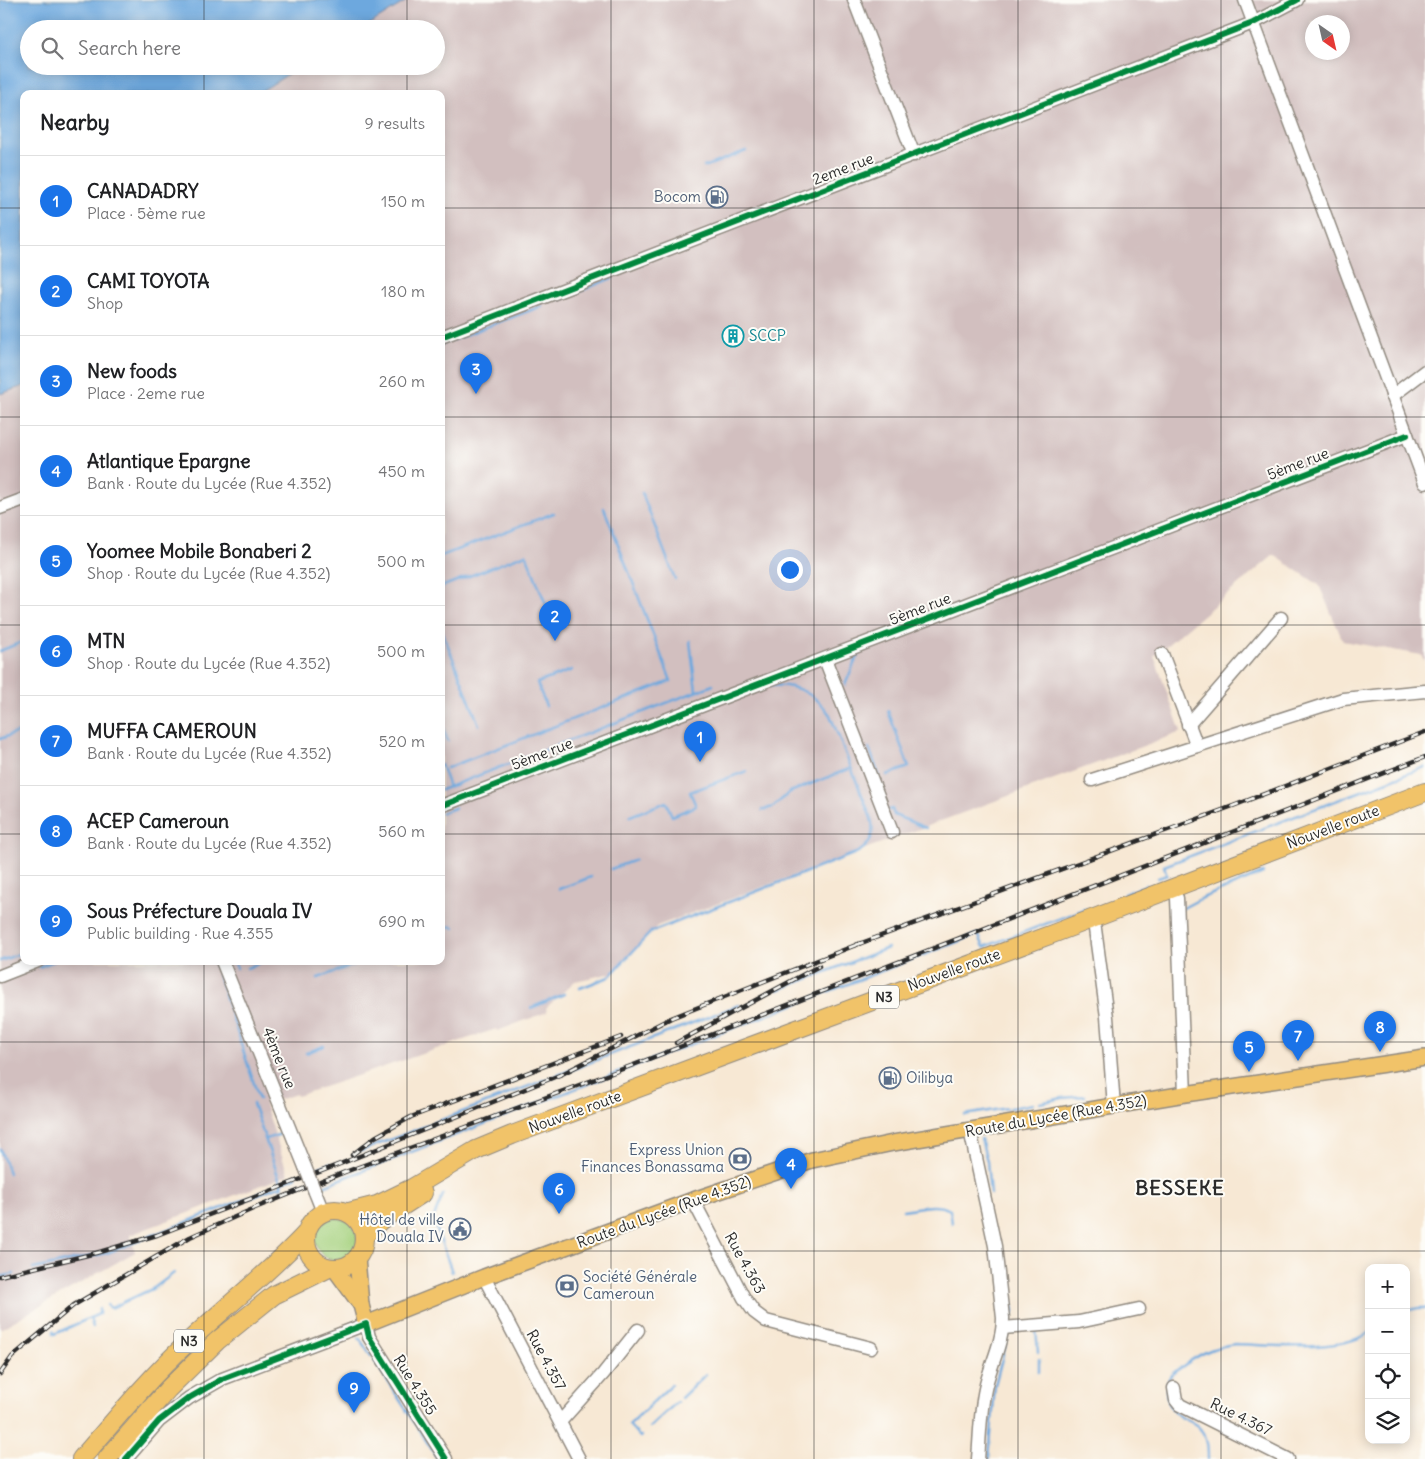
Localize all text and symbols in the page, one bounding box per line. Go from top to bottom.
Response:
north arrow [1305,15,1350,60]
search box [20,20,445,75]
icon: search [38,34,66,62]
text: Search here [78,36,181,60]
text: Nearby [40,109,110,136]
text: 9 results [364,113,425,133]
street label: 2eme rue [810,148,876,189]
text: CANADADRY [87,179,199,203]
fuel station icon: Bocom [705,185,729,209]
place label: Bocom [654,187,701,206]
text: 1 [53,191,59,211]
text: 150 m [381,191,425,211]
text: Place · 5ème rue [87,203,206,223]
text: CAMI TOYOTA [87,269,209,293]
text: 2 [52,281,60,301]
text: 180 m [381,281,425,301]
text: Shop [87,293,123,313]
building icon: SCCP [721,324,745,348]
place label: SCCP [749,326,786,345]
pin: 3 [460,353,492,394]
text: New foods [87,359,177,383]
text: 3 [51,371,61,391]
text: 260 m [379,371,425,391]
text: Place · 2eme rue [87,383,205,403]
street label: 5ème rue [1264,443,1331,484]
text: Atlantique Epargne [87,449,250,473]
text: 4 [51,461,61,481]
text: 450 m [378,461,425,481]
text: Bank · Route du Lycée (Rue 4.352) [87,473,331,493]
text: Yoomee Mobile Bonaberi 2 [87,539,312,563]
text: 5 [51,551,61,571]
text: 500 m [377,551,425,571]
your location [777,557,803,583]
text: Shop · Route du Lycée (Rue 4.352) [87,563,330,583]
street label: 5ème rue [886,588,953,629]
pin: 2 [539,600,571,641]
text: MTN [87,629,126,653]
text: 6 [51,641,61,661]
text: 500 m [377,641,425,661]
text: Shop · Route du Lycée (Rue 4.352) [87,653,330,673]
text: MUFFA CAMEROUN [87,719,257,743]
pin: 1 [684,721,716,762]
text: 7 [52,731,60,751]
text: 520 m [379,731,425,751]
street label: 5ème rue [508,733,575,774]
text: Bank · Route du Lycée (Rue 4.352) [87,743,331,763]
street label: Nouvelle route [1284,800,1382,853]
text: ACEP Cameroun [87,809,229,833]
text: 8 [51,821,61,841]
text: 560 m [378,821,425,841]
text: Bank · Route du Lycée (Rue 4.352) [87,833,331,853]
text: Sous Préfecture Douala IV [87,899,312,923]
text: 9 [51,911,61,931]
text: 690 m [378,911,425,931]
text: Public building · Rue 4.355 [87,923,273,943]
street label: Nouvelle route [905,944,1003,995]
road number: N3 [869,986,899,1009]
pin: 8 [1364,1011,1396,1052]
pin: 7 [1282,1020,1314,1061]
street label: 4ème rue [259,1024,300,1091]
pin: 5 [1233,1031,1265,1072]
fuel station icon: Oilibya [878,1066,902,1090]
place label: Oilibya [906,1068,953,1087]
street label: Nouvelle route [526,1086,624,1137]
street label: Route du Lycée (Rue 4.352) [964,1090,1148,1141]
place label: Express Union Finances Bonassama [581,1140,724,1176]
bank icon: Express Union Finances Bonassama [728,1147,752,1171]
pin: 4 [775,1148,807,1189]
street label: Route du Lycée (Rue 4.352) [574,1171,753,1252]
pin: 6 [543,1173,575,1214]
district label: BESSEKE [1135,1175,1225,1200]
place label: Hôtel de ville Douala IV [359,1210,444,1246]
public building icon: Hôtel de ville Douala IV [448,1217,472,1241]
street label: Rue 4.363 [721,1229,770,1297]
map controls [1365,1264,1410,1444]
button: + [1365,1264,1410,1309]
place label: Société Générale Cameroun [583,1267,697,1303]
bank icon: Société Générale Cameroun [555,1274,579,1298]
button: − [1365,1309,1410,1354]
street label: Rue 4.357 [523,1326,570,1393]
road number: N3 [174,1330,204,1352]
street label: Rue 4.355 [390,1351,441,1418]
button: locate [1365,1354,1410,1399]
pin: 9 [338,1372,370,1413]
street label: Rue 4.367 [1207,1394,1275,1440]
button: layers [1365,1399,1410,1444]

